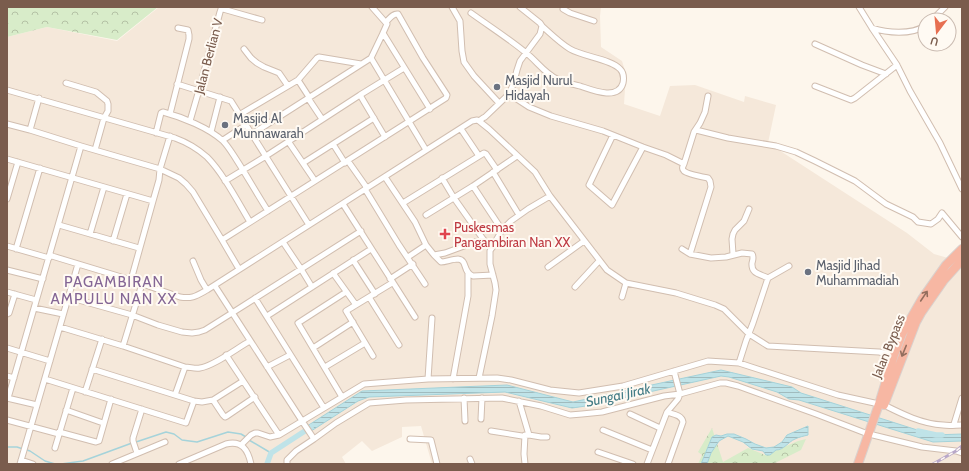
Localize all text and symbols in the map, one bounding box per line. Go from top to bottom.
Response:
north arrow [917,12,957,52]
street label: Jalan Berlian V [190,16,226,97]
text: U [928,34,940,49]
place label: Masjid Nurul Hidayah [505,72,573,103]
marker: Masjid Nurul Hidayah [492,82,502,92]
place label: Masjid Al Munnawarah [233,110,304,141]
marker: Masjid Al Munnawarah [220,120,230,130]
place label: Puskesmas Pangambiran Nan XX [454,219,570,250]
marker: Puskesmas Pangambiran Nan XX [439,228,451,240]
place label: Masjid Jihad Muhammadiah [816,257,899,288]
marker: Masjid Jihad Muhammadiah [803,267,813,277]
district label: PAGAMBIRAN AMPULU NAN XX [51,273,177,308]
one-way arrow [920,291,928,302]
street label: Jalan Bypass [868,311,908,381]
one-way arrow [900,345,908,357]
water label: Sungai Jirak [584,379,653,411]

